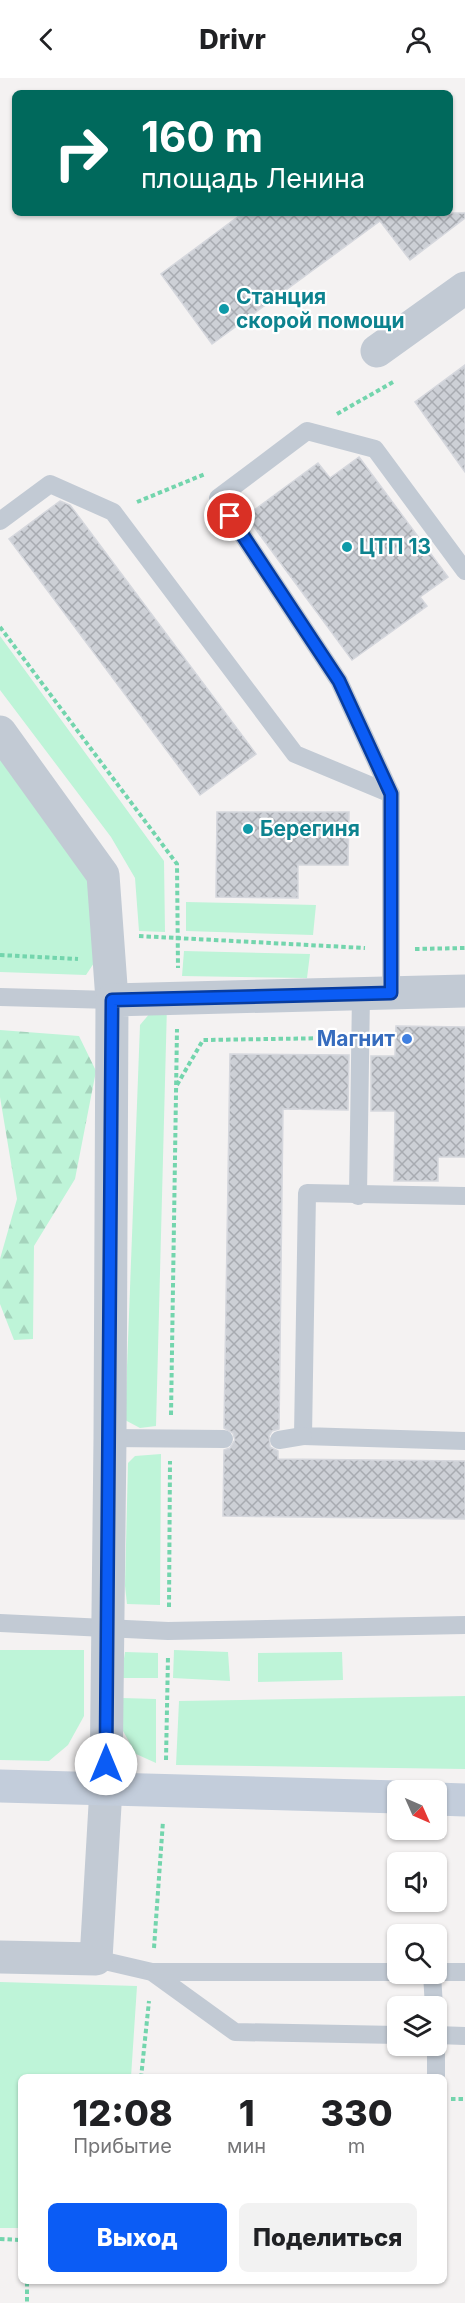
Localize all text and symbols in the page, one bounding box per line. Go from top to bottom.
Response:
icon: back [30,23,63,56]
text: Drivr [199,23,266,56]
icon: person [402,23,435,56]
text: 160 m [141,111,263,162]
icon: right [42,114,120,192]
text: площадь Ленина [141,162,365,195]
place label: Станция скорой помощи [236,284,405,333]
marker: Станция скорой помощи [217,302,231,316]
pin [204,490,255,541]
icon: arrive [213,499,246,532]
place label: ЦТП 13 [359,534,431,559]
marker: ЦТП 13 [340,540,354,554]
place label: Берегиня [260,816,360,841]
marker: Берегиня [241,822,255,836]
place label: Магнит [317,1026,395,1051]
marker: Магнит [400,1032,414,1046]
position arrow [74,1732,138,1796]
north arrow [387,1780,447,1840]
map controls [387,1780,447,2056]
button: sound [387,1852,447,1912]
button: search [387,1924,447,1984]
button: layers [387,1996,447,2056]
text: 12:08 [72,2091,173,2135]
text: 1 [239,2091,255,2135]
text: 330 [320,2091,393,2135]
text: Прибытие [73,2134,172,2158]
text: мин [227,2134,266,2158]
text: m [348,2134,365,2158]
button: Выход [48,2203,227,2272]
button: Поделиться [239,2203,417,2272]

